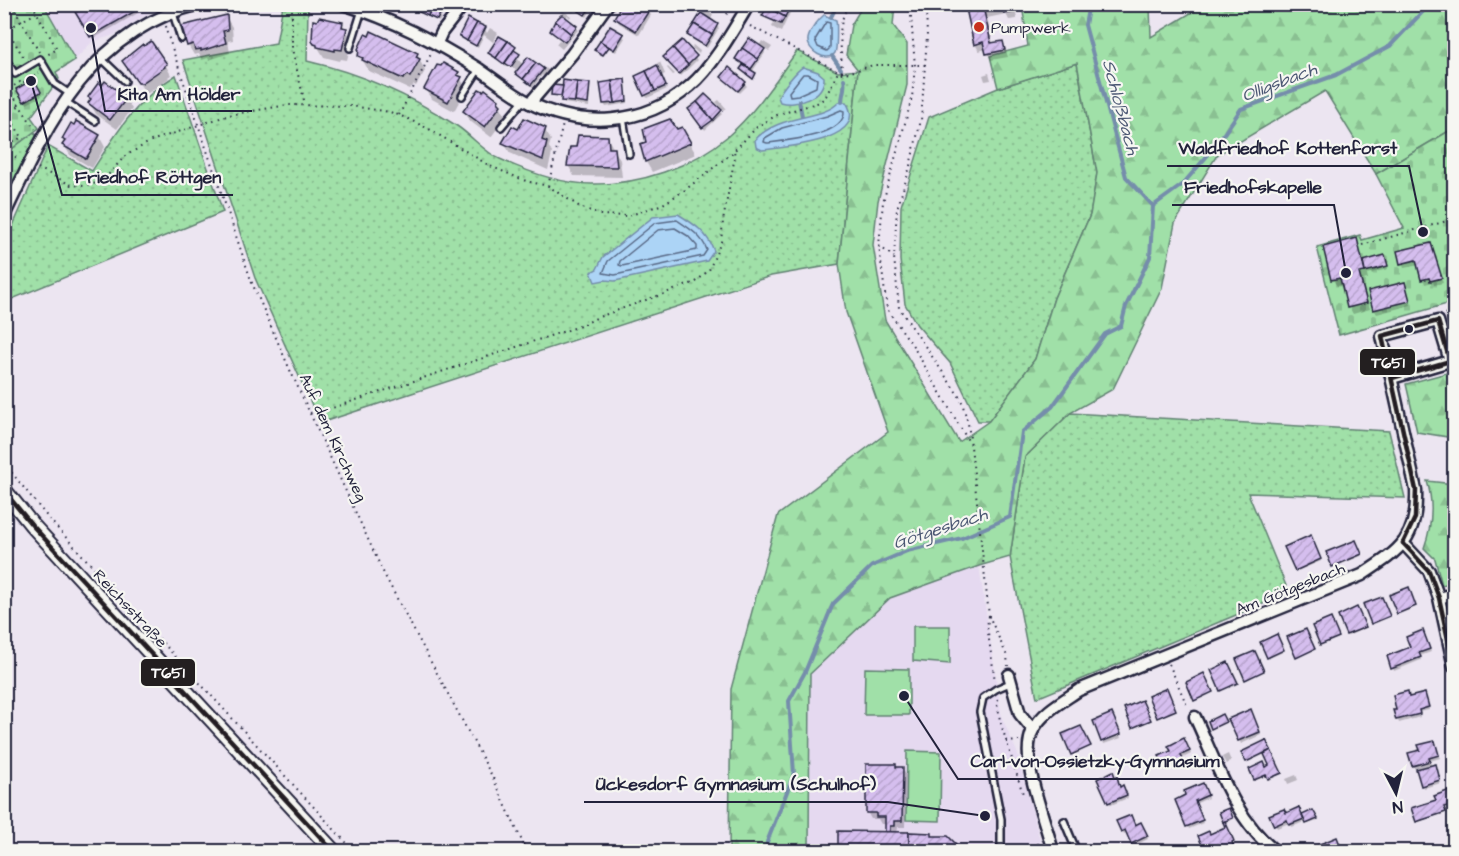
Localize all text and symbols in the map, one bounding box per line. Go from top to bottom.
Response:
place label: Pumpwerk [991,17,1071,39]
marker: Pumpwerk [972,20,986,34]
water label: Olligsbach [1238,56,1322,109]
water label: Schloßbach [1096,57,1145,158]
callout: Kita Am Hölder [105,75,252,111]
text: Kita Am Hölder [118,82,240,107]
callout: Waldfriedhof Kottenforst [1167,130,1409,166]
text: Waldfriedhof Kottenforst [1178,136,1398,161]
callout: Friedhof Röttgen [62,159,233,195]
text: Friedhof Röttgen [75,165,221,191]
callout: Friedhofskapelle [1172,169,1334,205]
text: Friedhofskapelle [1184,175,1322,200]
unlabelled marker [1403,323,1415,335]
line badge: T651 [1359,348,1416,376]
text: T651 [1370,352,1406,374]
street label: Auf dem Kirchweg [293,370,372,505]
water label: Götgesbach [890,501,992,556]
street label: Am Götgesbach [1233,557,1349,622]
street label: Reichsstraße [88,565,173,653]
line badge: T651 [140,658,196,687]
text: T651 [150,662,186,684]
callout: Carl-von-Ossietzky-Gymnasium [958,743,1231,779]
text: Carl-von-Ossietzky-Gymnasium [970,749,1221,775]
north arrow [1366,763,1426,823]
callout: Ückesdorf Gymnasium (Schulhof) [584,766,888,802]
text: Ückesdorf Gymnasium (Schulhof) [596,772,877,798]
text: N [1391,795,1404,818]

